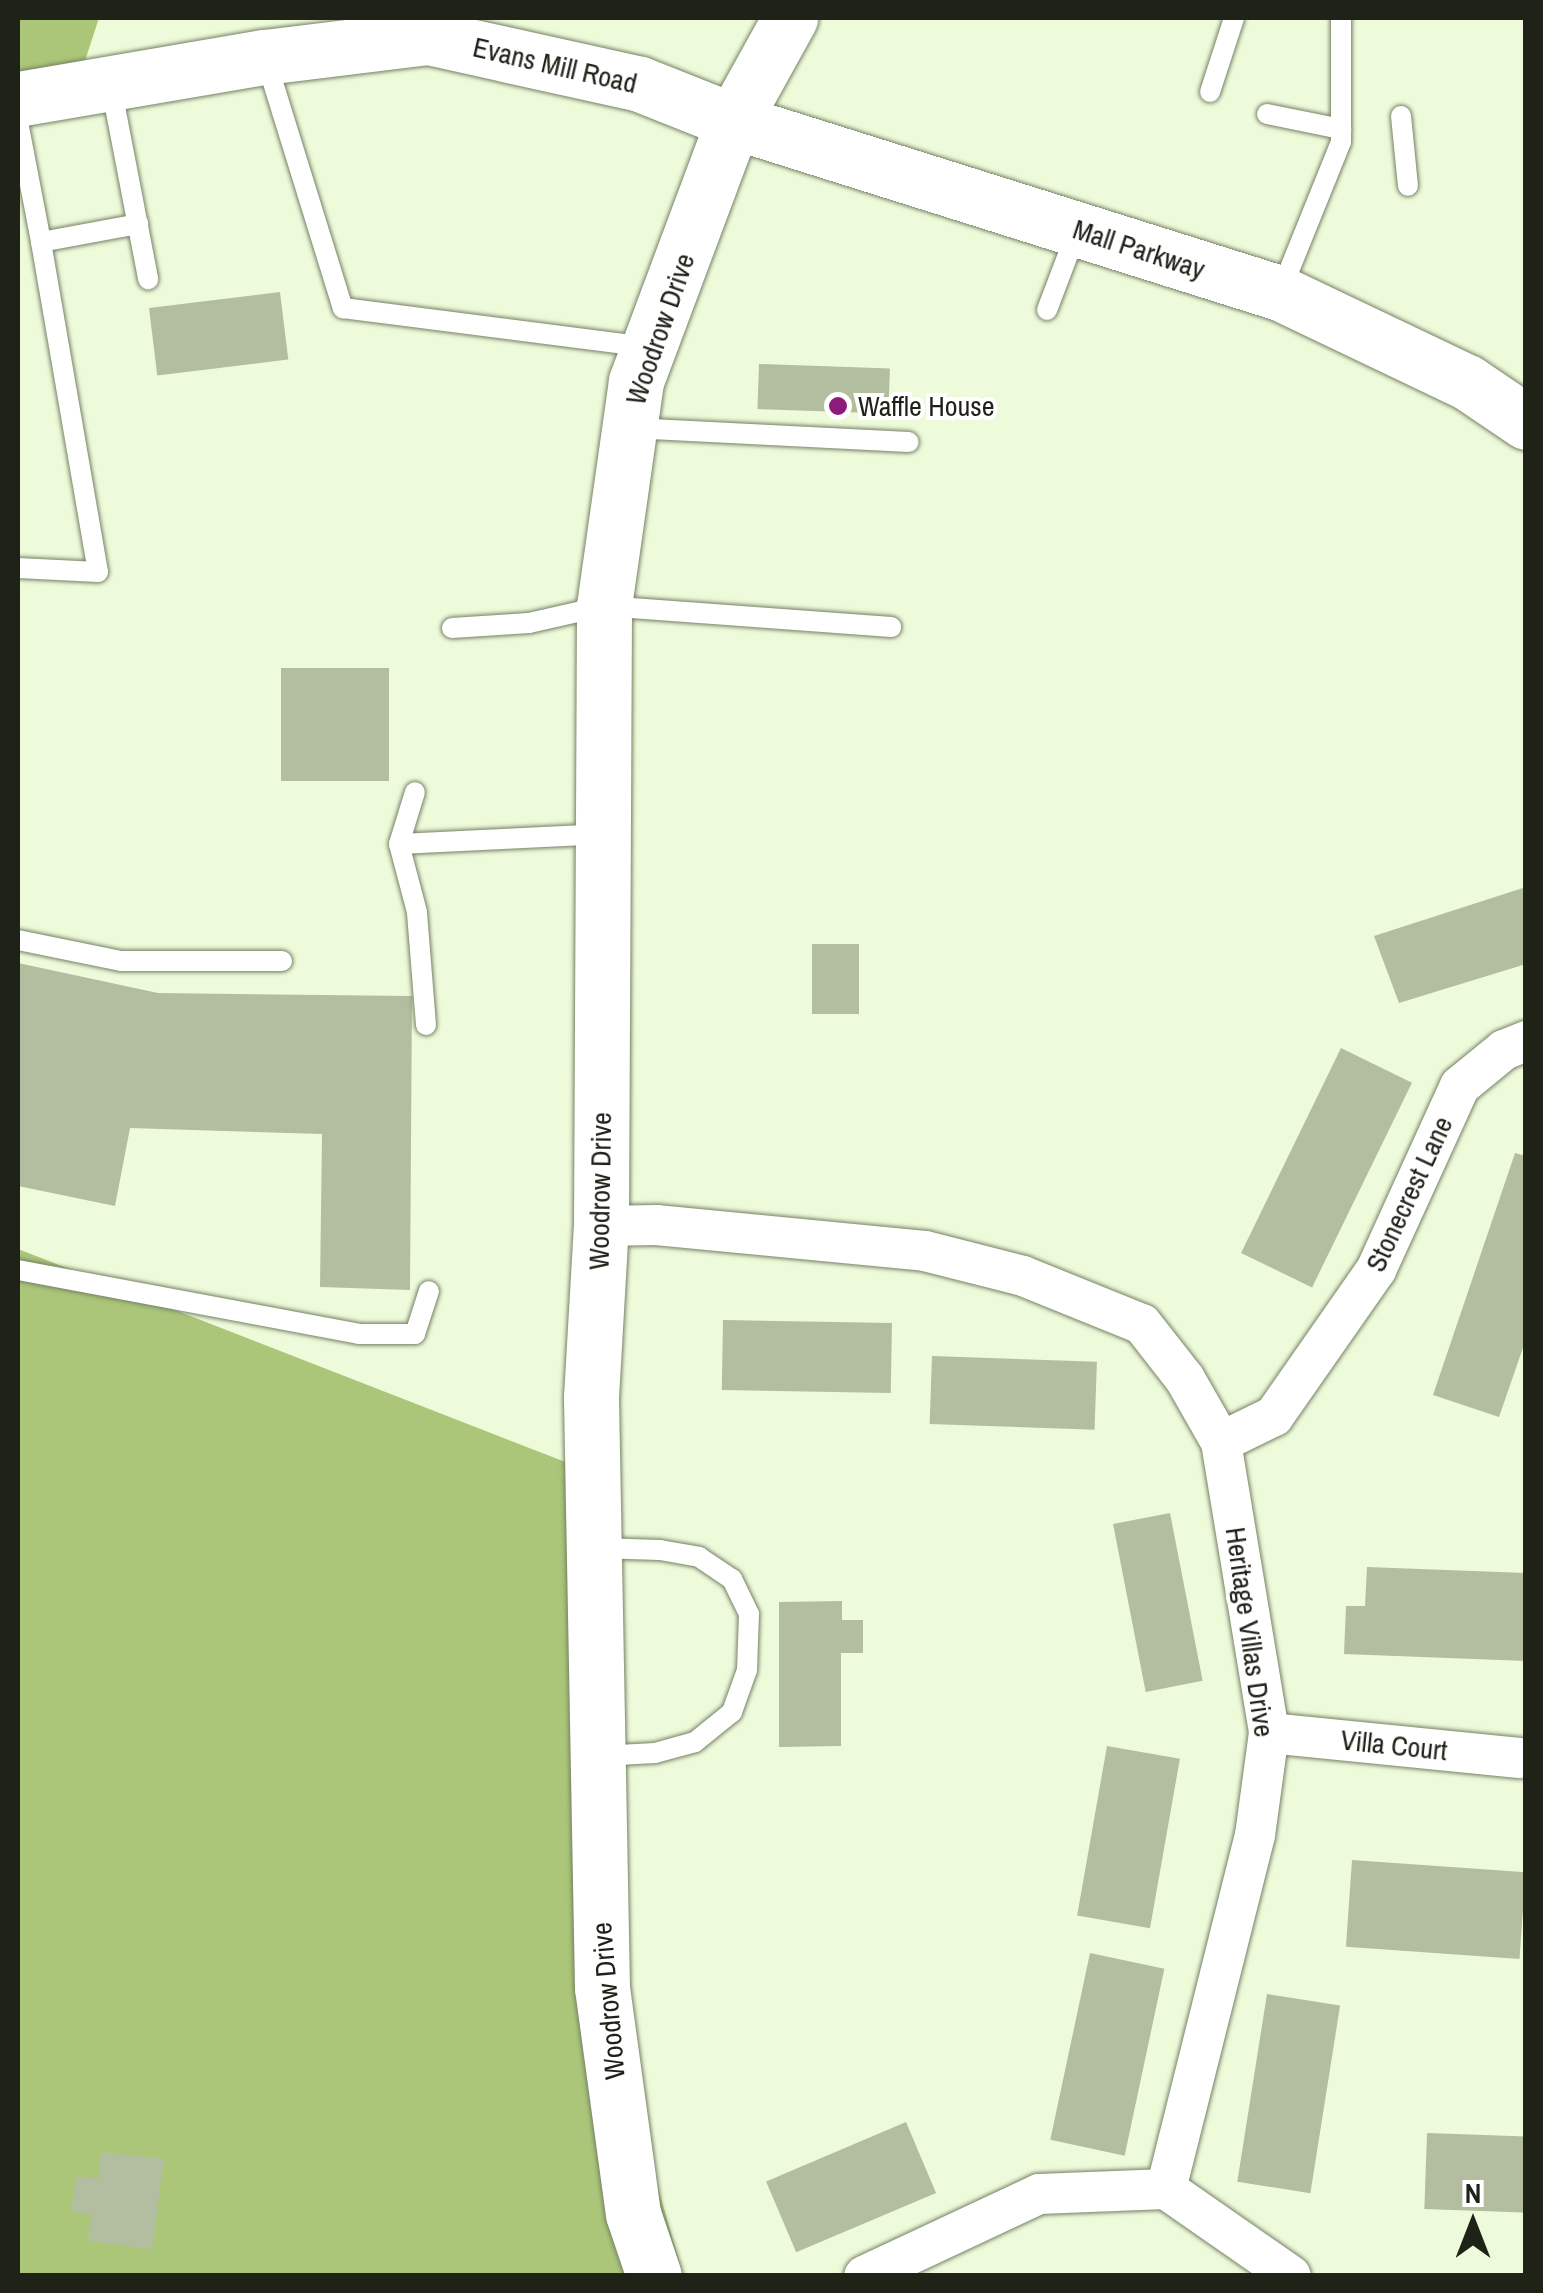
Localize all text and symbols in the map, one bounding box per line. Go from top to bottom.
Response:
street label: Evans Mill Road [470,30,640,100]
street label: Mall Parkway [1069,212,1209,286]
street label: Woodrow Drive [618,249,702,409]
place label: Waffle House [858,389,995,423]
marker: Waffle House [827,395,849,417]
street label: Stonecrest Lane [1358,1111,1460,1277]
street label: Woodrow Drive [582,1112,618,1270]
street label: Heritage Villas Drive [1219,1525,1281,1739]
street label: Villa Court [1339,1723,1449,1767]
street label: Woodrow Drive [584,1921,632,2081]
north arrow [1423,2173,1523,2273]
text: N [1465,2174,1481,2212]

